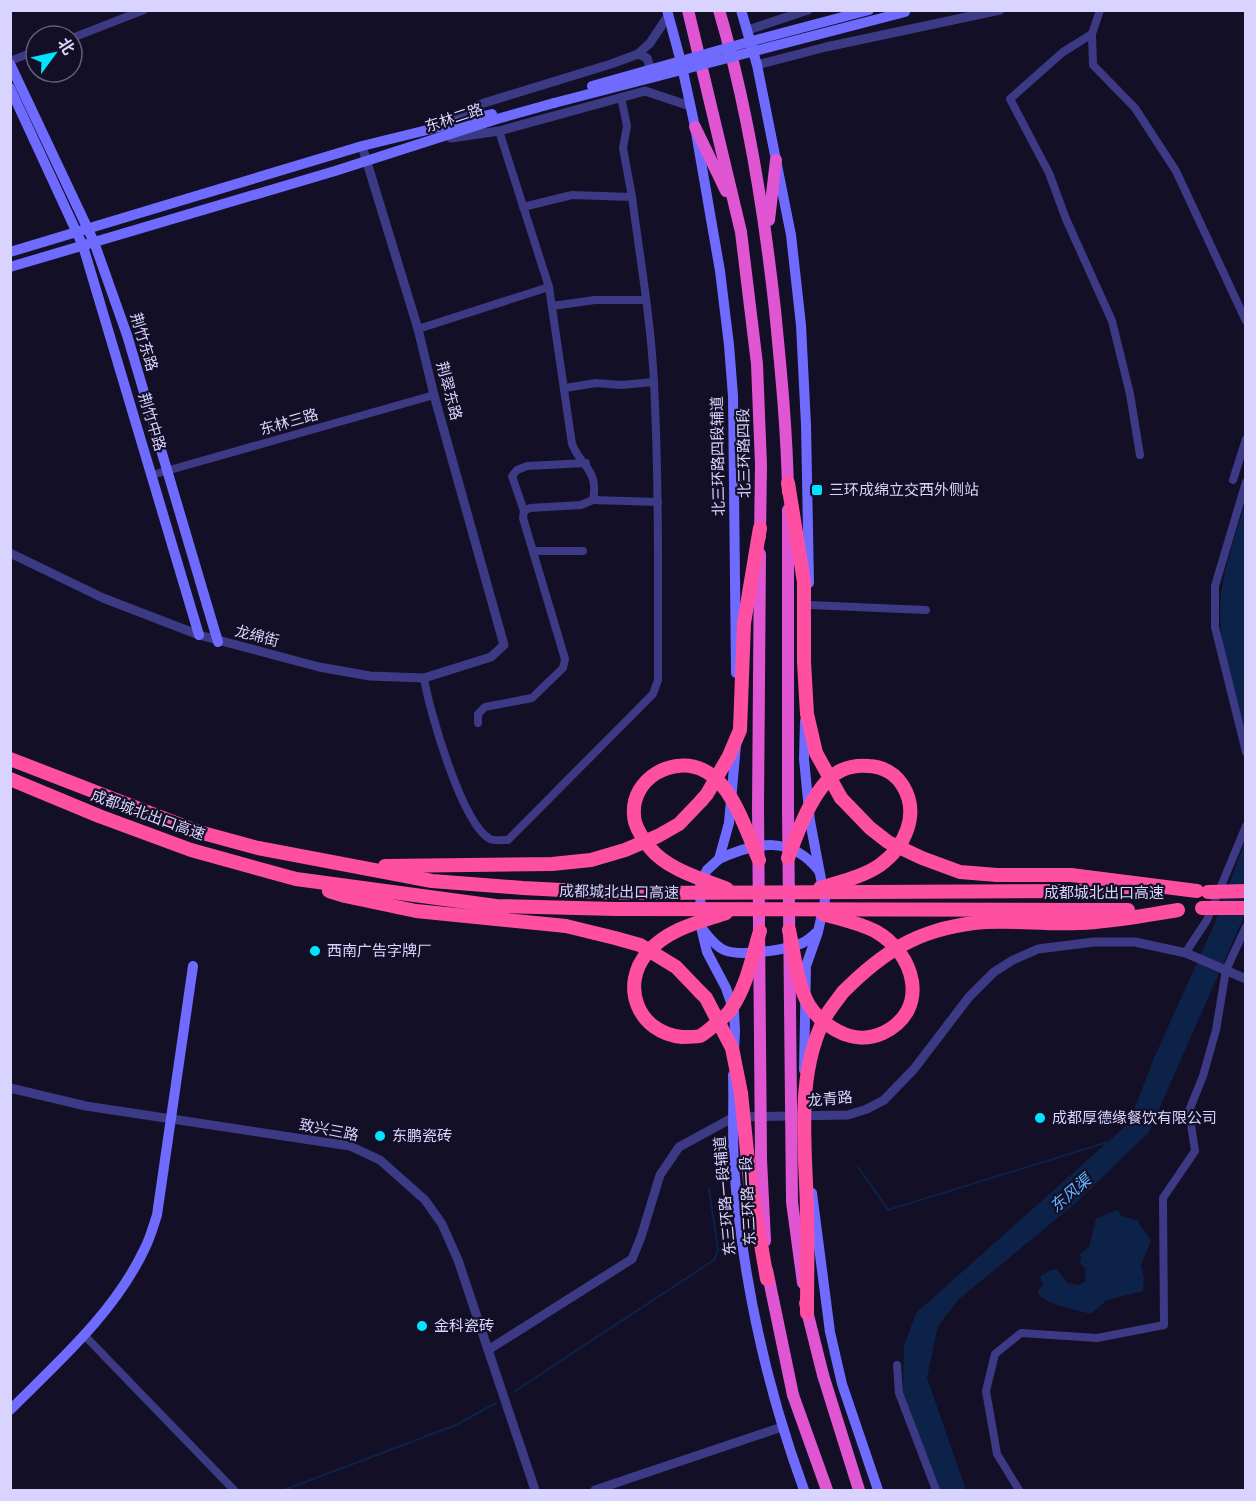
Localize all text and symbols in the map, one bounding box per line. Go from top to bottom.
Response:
north arrow [24,24,84,84]
text: 北 [54,34,78,58]
street label: 东林二路 [423,100,485,136]
street label: 荆竹东路 [127,311,161,373]
street label: 荆翠东路 [433,360,465,422]
street label: 荆竹中路 [135,391,169,453]
street label: 北三环路四段辅道 [708,396,728,516]
street label: 东林三路 [258,405,320,439]
street label: 北三环路四段 [734,408,754,498]
place label: 三环成绵立交西外侧站 [829,481,979,499]
marker: 三环成绵立交西外侧站 [810,483,824,497]
street label: 龙绵街 [233,622,281,650]
street label: 成都城北出口高速 [89,786,207,844]
street label: 成都城北出口高速 [559,882,679,902]
street label: 成都城北出口高速 [1044,884,1164,902]
place label: 西南广告字牌厂 [327,942,432,960]
marker: 西南广告字牌厂 [308,944,322,958]
street label: 龙青路 [807,1088,853,1110]
place label: 成都厚德缘餐饮有限公司 [1052,1109,1217,1127]
marker: 成都厚德缘餐饮有限公司 [1033,1111,1047,1125]
street label: 致兴三路 [298,1115,360,1145]
place label: 东鹏瓷砖 [392,1127,452,1145]
marker: 东鹏瓷砖 [373,1129,387,1143]
street label: 东三环路一段辅道 [711,1135,739,1257]
street label: 东三环路一段 [737,1156,759,1246]
water label: 东风渠 [1046,1169,1096,1216]
place label: 金科瓷砖 [434,1317,494,1335]
marker: 金科瓷砖 [415,1319,429,1333]

